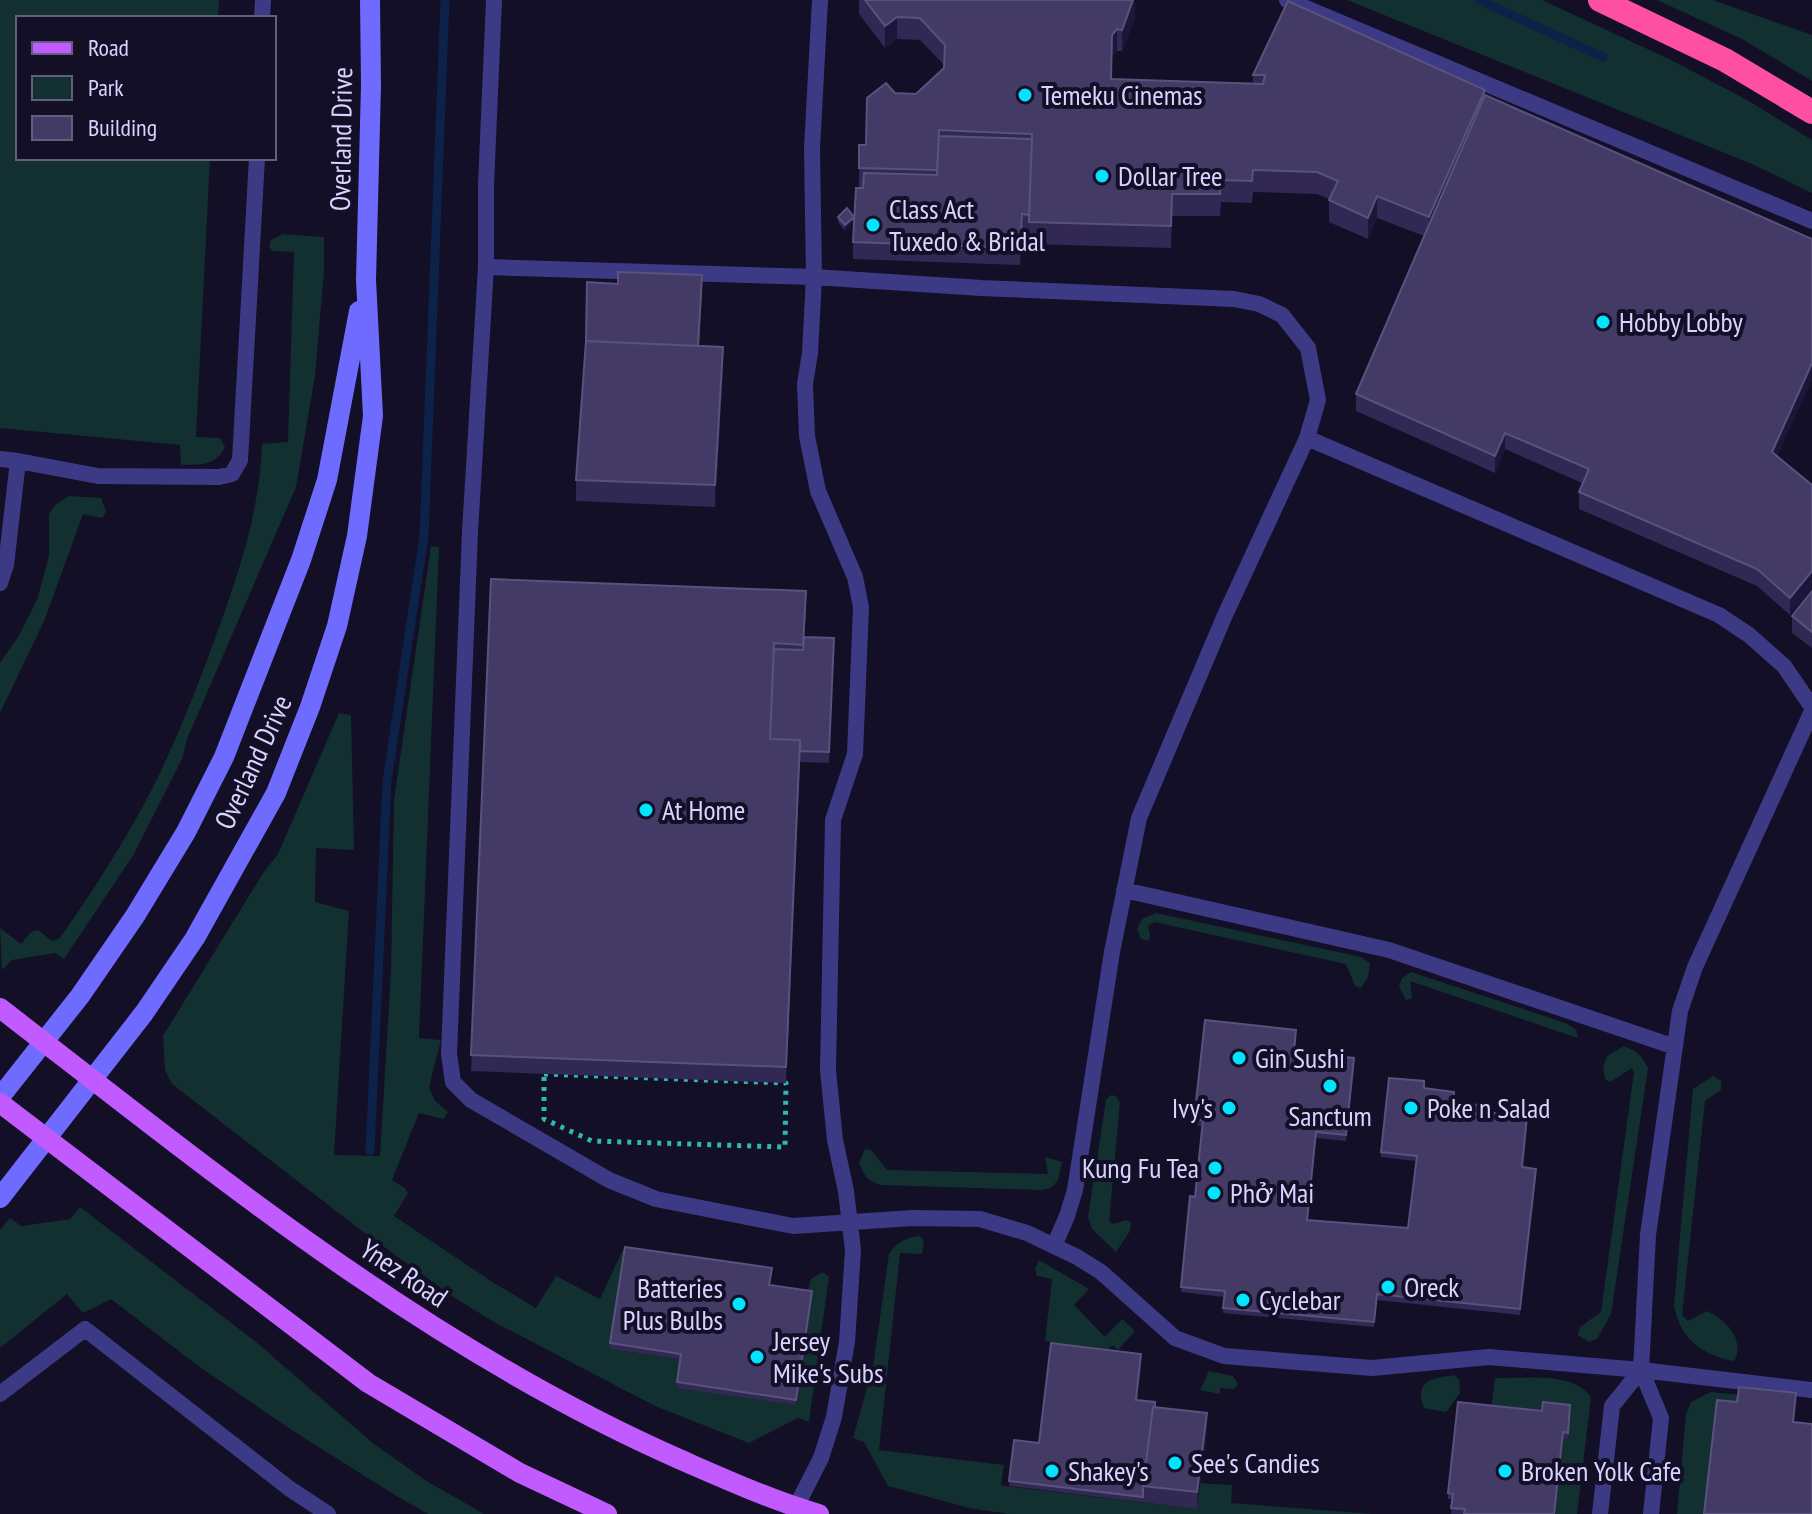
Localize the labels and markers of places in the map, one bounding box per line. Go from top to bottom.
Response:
place label: Temeku Cinemas [1041,76,1203,113]
marker: Temeku Cinemas [1016,86,1034,104]
place label: Dollar Tree [1118,157,1223,194]
marker: Dollar Tree [1093,167,1111,185]
place label: Class Act Tuxedo & Bridal [889,190,1046,259]
marker: Class Act Tuxedo & Bridal [864,216,882,234]
place label: Hobby Lobby [1619,303,1743,340]
marker: Hobby Lobby [1594,313,1612,331]
place label: At Home [662,791,745,828]
marker: At Home [637,801,655,819]
place label: Gin Sushi [1255,1039,1345,1076]
marker: Gin Sushi [1230,1049,1248,1067]
marker: Sanctum [1321,1077,1339,1095]
place label: Ivy's [1172,1089,1213,1126]
place label: Poke n Salad [1427,1089,1550,1126]
place label: Sanctum [1288,1097,1372,1134]
marker: Ivy's [1220,1099,1238,1117]
marker: Poke n Salad [1402,1099,1420,1117]
place label: Kung Fu Tea [1082,1149,1199,1186]
marker: Kung Fu Tea [1206,1159,1224,1177]
place label: Phở Mai [1230,1174,1314,1211]
marker: Phở Mai [1205,1184,1223,1202]
place label: Oreck [1404,1268,1459,1305]
place label: Batteries Plus Bulbs [623,1269,723,1338]
marker: Oreck [1379,1278,1397,1296]
place label: Cyclebar [1259,1281,1341,1318]
marker: Cyclebar [1234,1291,1252,1309]
marker: Batteries Plus Bulbs [730,1295,748,1313]
place label: Jersey Mike's Subs [772,1322,883,1391]
marker: Jersey Mike's Subs [748,1348,766,1366]
place label: See's Candies [1191,1444,1320,1481]
place label: Shakey's [1068,1452,1149,1489]
place label: Broken Yolk Cafe [1521,1452,1681,1489]
marker: See's Candies [1166,1454,1184,1472]
marker: Shakey's [1043,1462,1061,1480]
marker: Broken Yolk Cafe [1496,1462,1514,1480]

